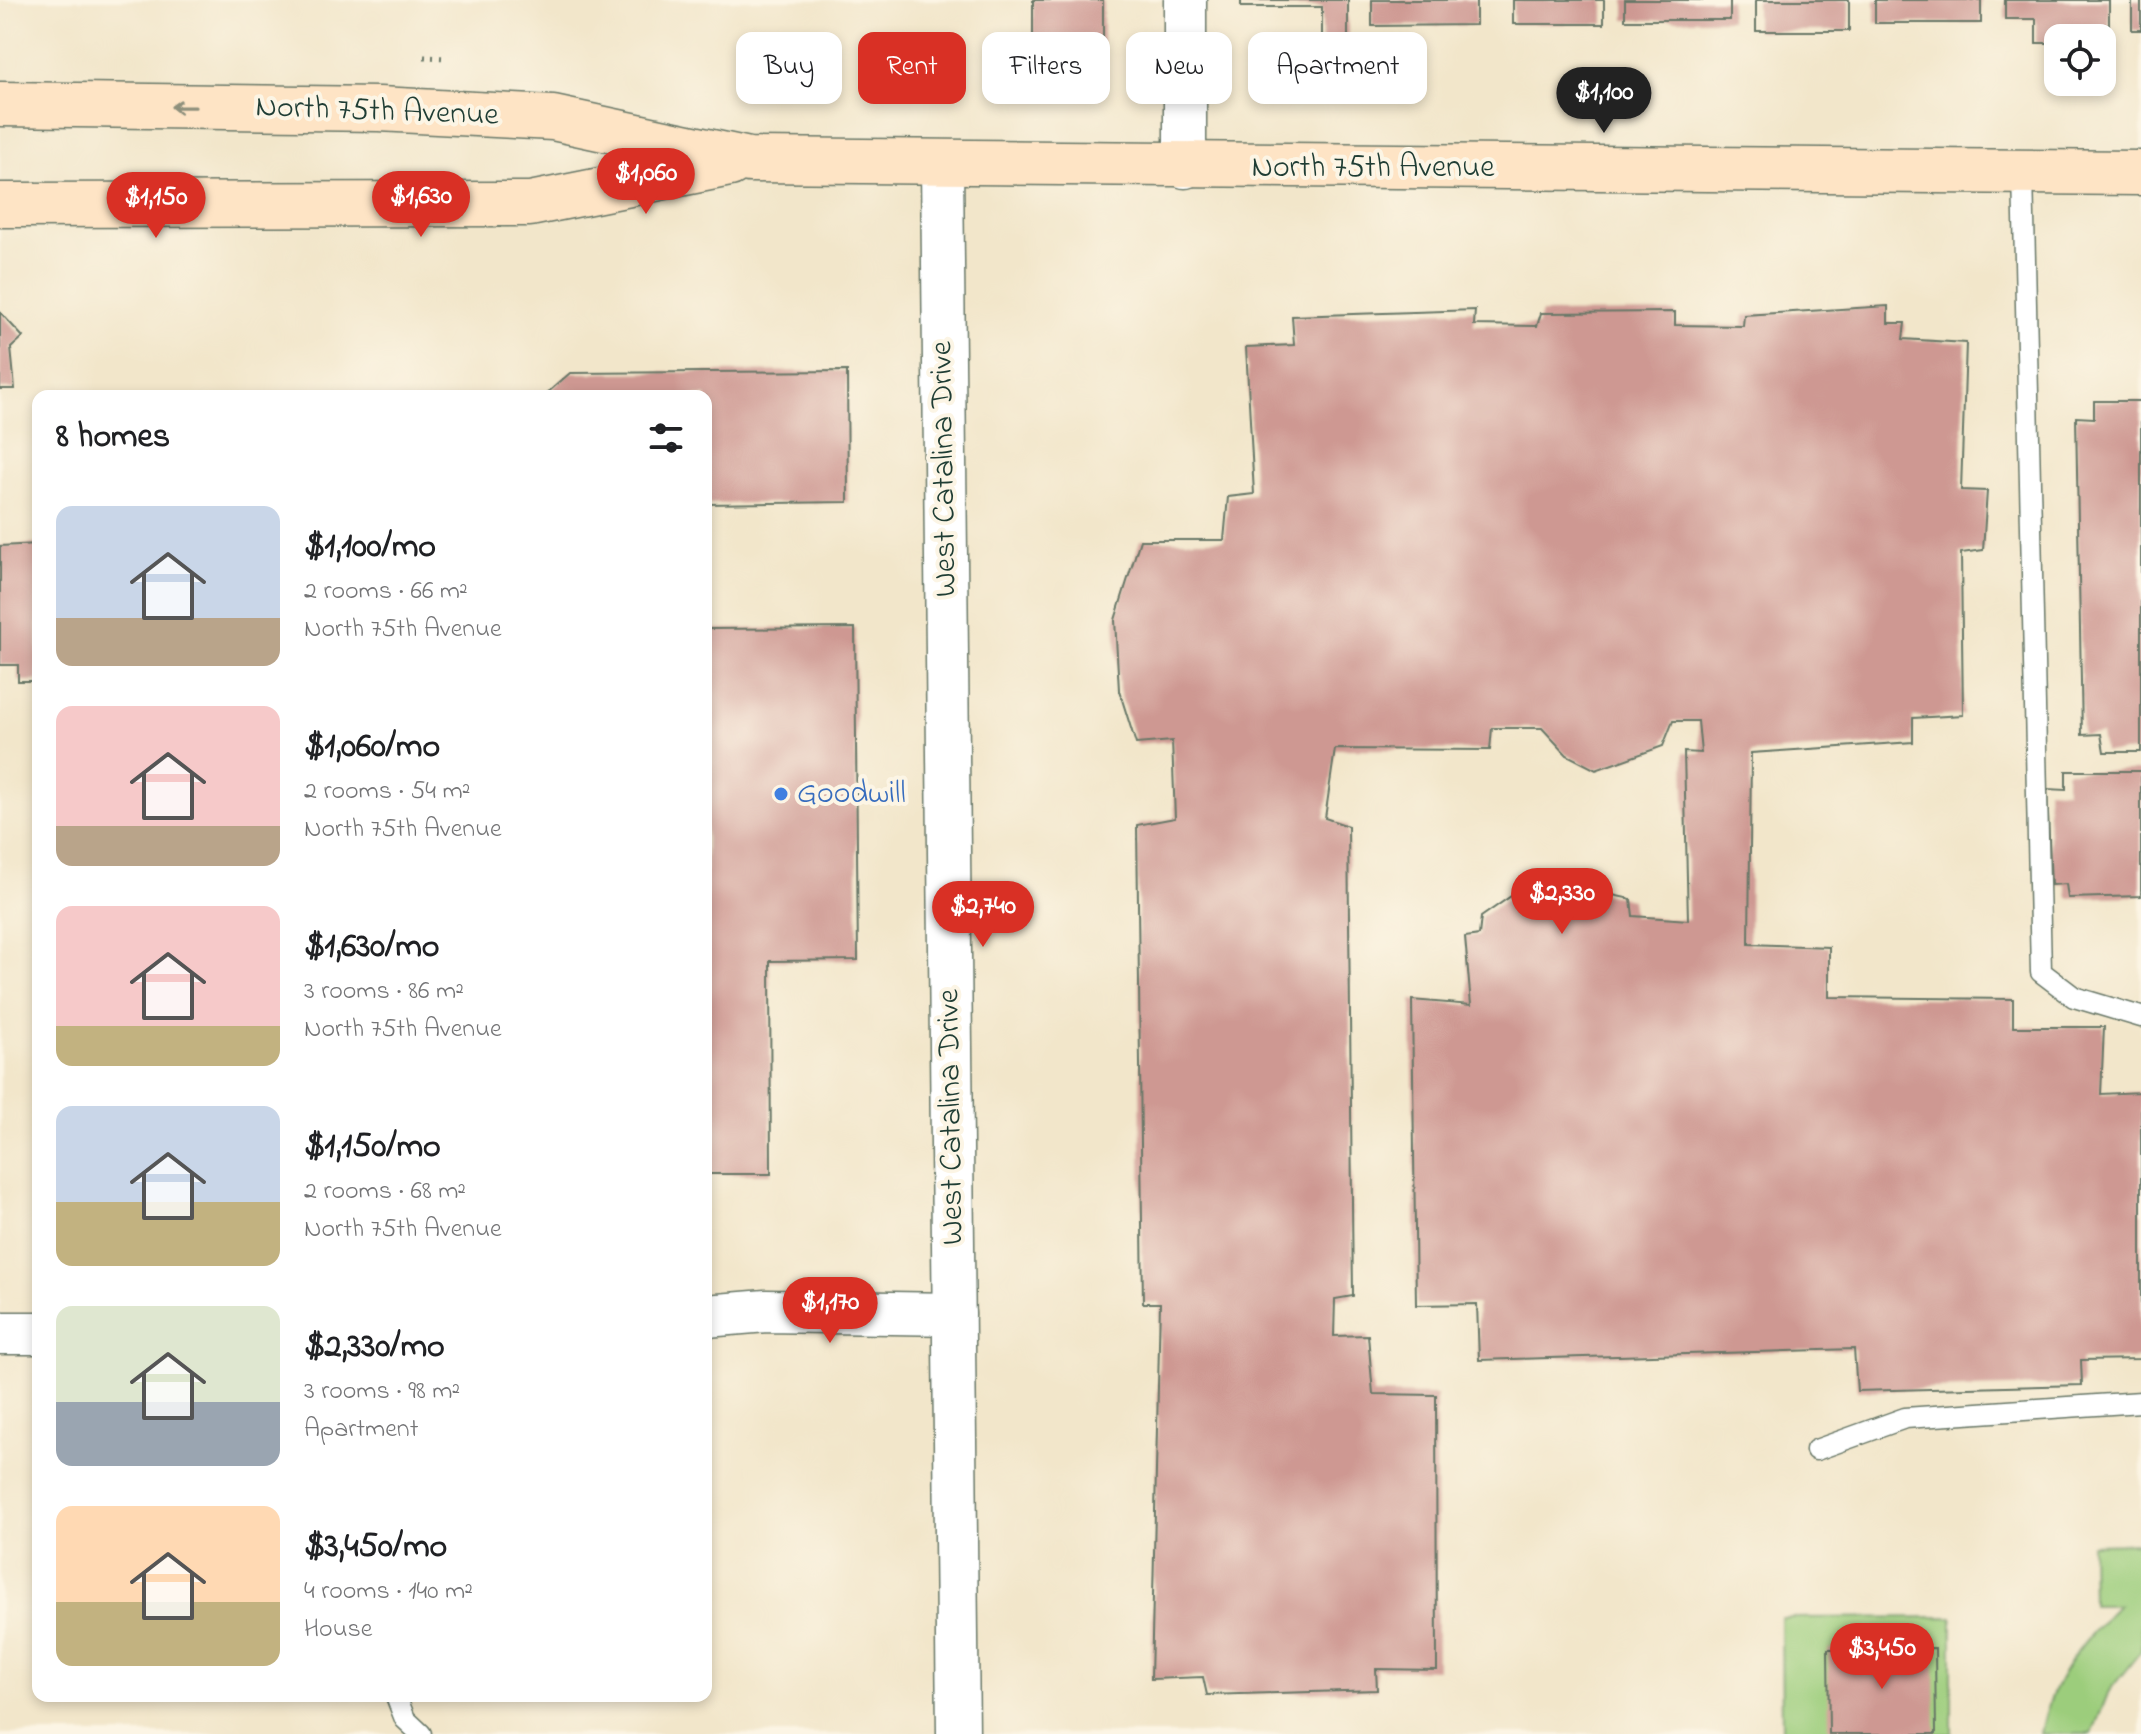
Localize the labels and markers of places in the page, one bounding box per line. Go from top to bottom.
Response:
pin: $1,100 [1539,67,1669,135]
pin: $1,060 [581,148,711,216]
pin: $1,630 [356,171,486,239]
pin: $1,150 [91,172,221,240]
place label: Goodwill [797,771,906,818]
marker: Goodwill [772,785,790,803]
pin: $2,330 [1497,868,1627,936]
pin: $2,740 [918,881,1048,949]
pin: $1,170 [765,1277,895,1345]
pin: $3,450 [1817,1623,1947,1691]

